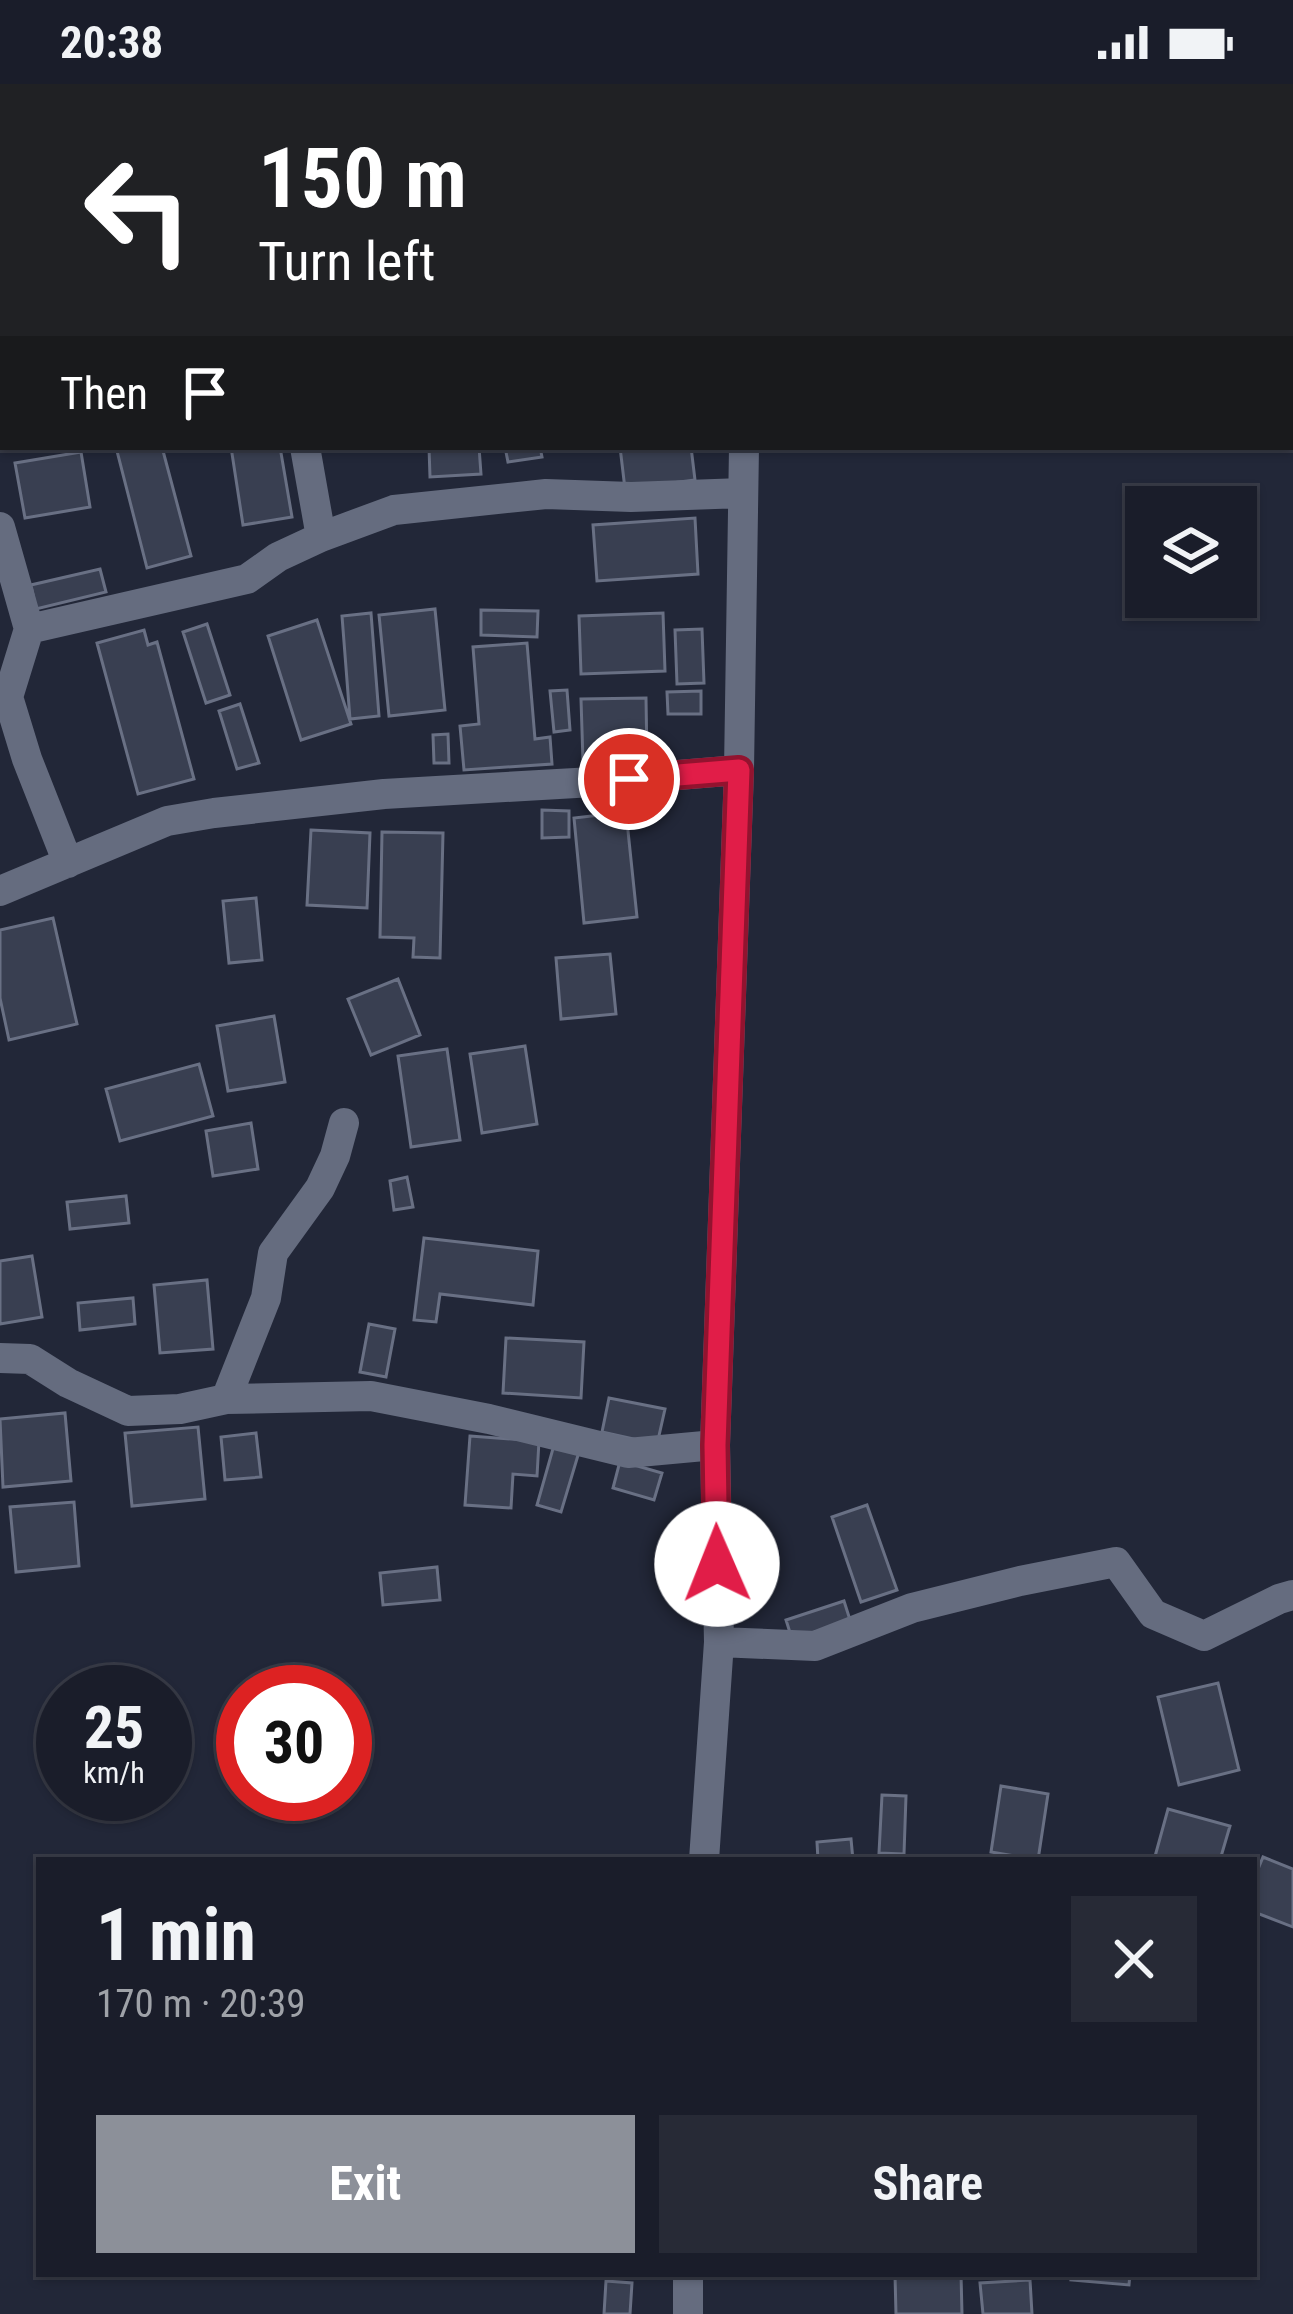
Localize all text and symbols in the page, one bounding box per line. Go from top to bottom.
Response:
text: 20:38 [60,16,163,69]
text: 150 m [258,129,467,228]
icon: left [60,132,216,288]
text: Turn left [258,230,435,293]
icon: arrive [172,360,238,426]
text: Then [60,367,148,420]
map controls [1125,486,1257,618]
button: layers [1125,486,1257,618]
pin [578,728,680,830]
icon: arrive [596,746,662,812]
position arrow [654,1501,780,1627]
speed limit sign: 30 [216,1665,372,1821]
text: 25 [84,1692,144,1763]
text: km/h [83,1755,145,1790]
text: 1 min [96,1893,256,1978]
button: close [1071,1896,1197,2022]
text: 170 m · 20:39 [96,1981,306,2027]
button: Exit [96,2115,635,2253]
button: Share [659,2115,1197,2253]

